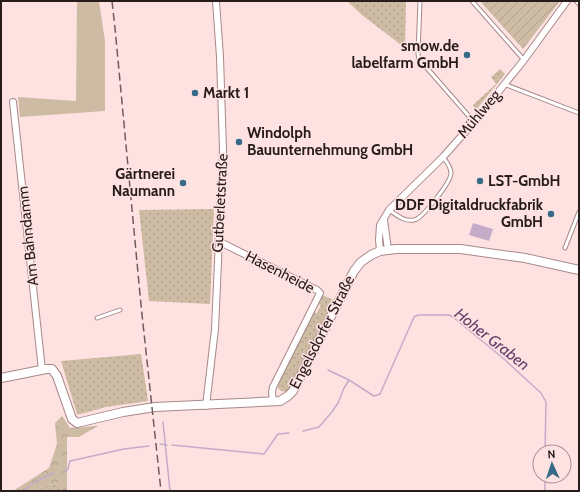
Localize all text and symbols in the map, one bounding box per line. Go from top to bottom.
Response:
place label: smow.de labelfarm GmbH [351,37,459,72]
marker: smow.de labelfarm GmbH [462,50,472,60]
place label: Markt 1 [203,84,249,102]
street label: Mühlweg [454,86,505,142]
marker: Markt 1 [190,88,200,98]
place label: Windolph Bauunternehmung GmbH [247,124,413,159]
marker: Windolph Bauunternehmung GmbH [234,137,244,147]
street label: Gutberletstraße [208,153,232,253]
place label: Gärtnerei Naumann [112,165,175,200]
place label: LST-GmbH [488,172,560,190]
marker: LST-GmbH [475,176,485,186]
marker: Gärtnerei Naumann [178,178,188,188]
street label: Am Bahndamm [14,185,42,287]
place label: DDF Digitaldruckfabrik GmbH [395,196,544,231]
marker: DDF Digitaldruckfabrik GmbH [546,209,556,219]
street label: Hasenheide [243,247,318,297]
street label: Engelsdorfer Straße [286,272,359,392]
water label: Hoher Graben [451,304,533,374]
north arrow [532,444,572,484]
text: N [547,447,556,461]

